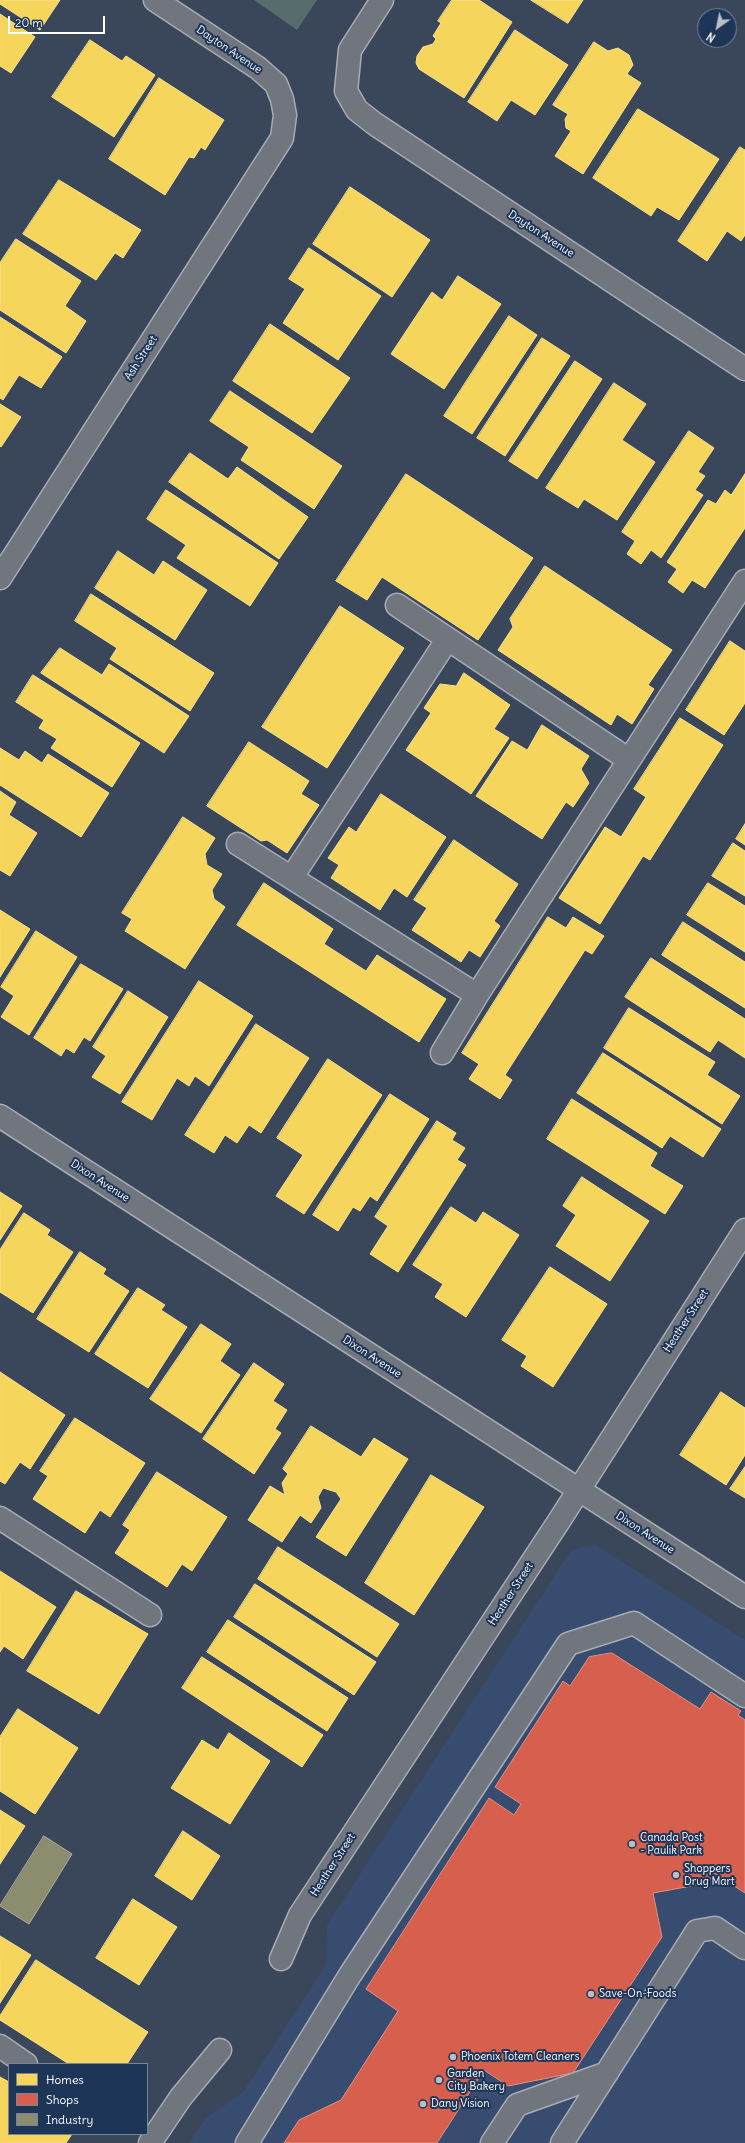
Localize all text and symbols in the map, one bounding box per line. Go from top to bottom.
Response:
scale bar [10,8,107,34]
north arrow [697,8,737,48]
text: 20 m [15,15,43,30]
street label: Dayton Avenue [194,23,264,77]
text: N [704,29,718,45]
street label: Dayton Avenue [506,208,576,260]
street label: Ash Street [122,333,160,383]
street label: Dixon Avenue [68,1157,132,1205]
street label: Heather Street [661,1287,711,1355]
street label: Dixon Avenue [340,1333,404,1381]
street label: Dixon Avenue [613,1509,677,1557]
street label: Heather Street [486,1560,536,1628]
street label: Heather Street [308,1831,358,1899]
place label: Canada Post - Paulik Park [640,1831,703,1857]
marker: Canada Post - Paulik Park [627,1839,637,1849]
place label: Shoppers Drug Mart [684,1862,735,1888]
marker: Shoppers Drug Mart [671,1870,681,1880]
place label: Save-On-Foods [599,1987,676,2001]
marker: Save-On-Foods [586,1989,596,1999]
place label: Phoenix Totem Cleaners [461,2050,580,2064]
marker: Phoenix Totem Cleaners [448,2052,458,2062]
legend [8,2063,148,2135]
place label: Garden City Bakery [447,2067,505,2093]
text: Homes [46,2072,84,2087]
marker: Garden City Bakery [434,2075,444,2085]
text: Shops [46,2092,79,2107]
place label: Dany Vision [431,2097,490,2111]
marker: Dany Vision [418,2099,428,2109]
text: Industry [46,2112,93,2127]

